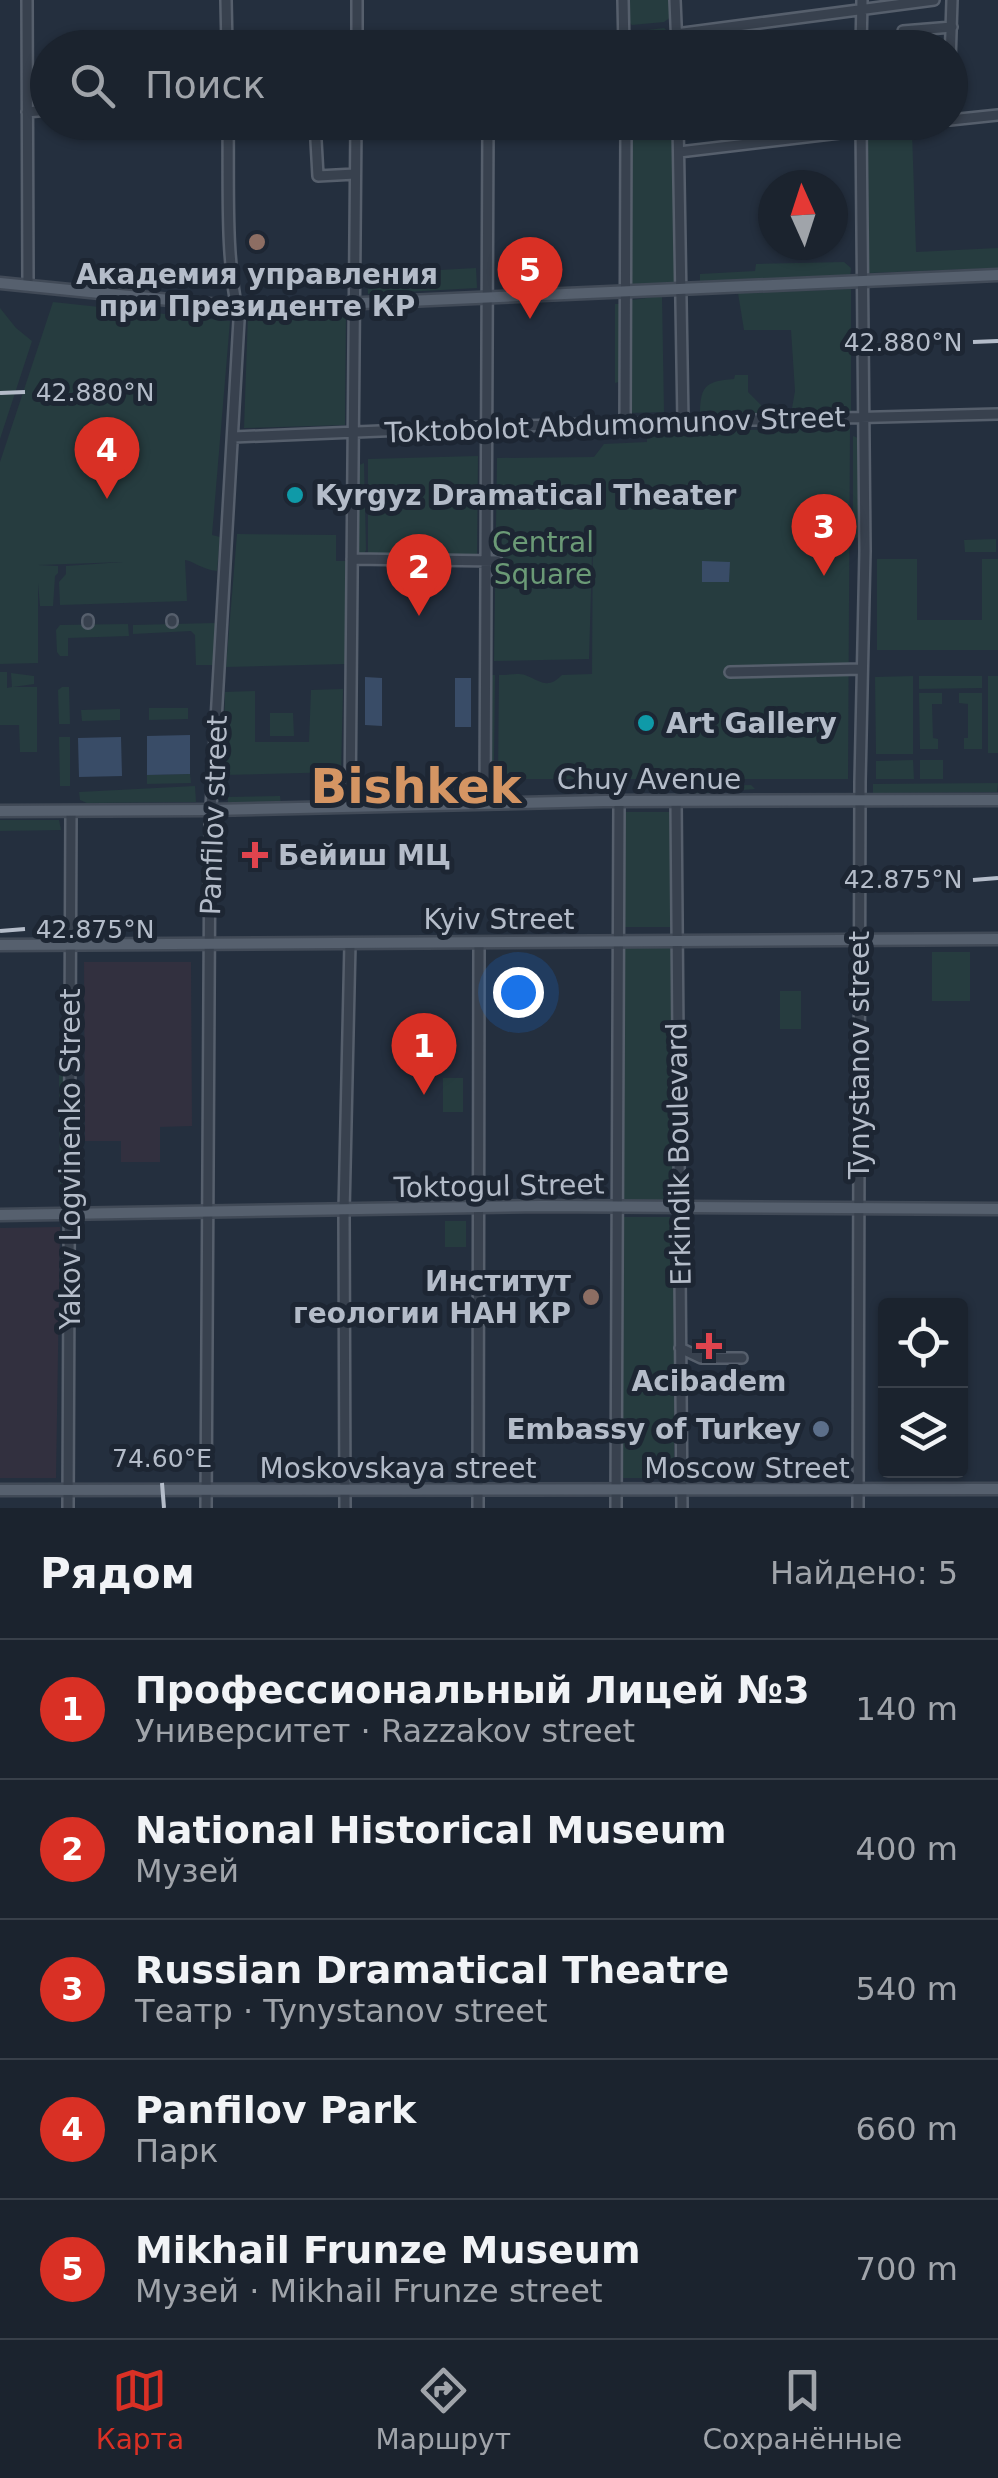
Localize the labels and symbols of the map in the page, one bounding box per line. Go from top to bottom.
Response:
north arrow [758,170,848,260]
marker: Академия управления при Президенте КР [246,231,268,253]
pin: 5 [498,236,562,319]
place label: Академия управления при Президенте КР [76,258,438,323]
text: 42.880°N [844,328,962,357]
text: 42.880°N [36,378,154,407]
street label: Toktobolot Abdumomunov Street [383,400,846,450]
pin: 4 [74,416,140,499]
place label: Kyrgyz Dramatical Theater [315,479,736,512]
marker: Kyrgyz Dramatical Theater [284,484,306,506]
pin: 3 [792,494,856,576]
park label: Central Square [492,526,594,591]
pin: 2 [386,534,452,616]
place label: Art Gallery [666,707,837,740]
marker: Art Gallery [635,712,657,734]
street label: Panfilov street [194,714,234,916]
district label: Bishkek [311,758,523,814]
street label: Chuy Avenue [557,763,741,796]
place label: Бейиш МЦ [278,839,451,872]
marker: Бейиш МЦ [242,842,268,868]
text: 42.875°N [844,865,962,894]
street label: Kyiv Street [423,903,575,936]
text: 42.875°N [36,915,154,944]
street label: Tynystanov street [843,931,876,1180]
your location [493,967,544,1018]
street label: Yakov Logvinenko Street [54,988,87,1331]
pin: 1 [392,1012,456,1095]
street label: Erkindik Boulevard [660,1022,698,1286]
street label: Toktogul Street [392,1168,605,1204]
place label: Институт геологии НАН КР [293,1265,572,1330]
marker: Институт геологии НАН КР [580,1286,602,1308]
marker: Acibadem [696,1333,722,1359]
place label: Acibadem [631,1365,787,1398]
place label: Embassy of Turkey [506,1413,801,1446]
marker: Embassy of Turkey [810,1418,832,1440]
text: 74.60°E [112,1444,212,1473]
street label: Moskovskaya street [260,1452,536,1485]
street label: Moscow Street [644,1452,850,1485]

